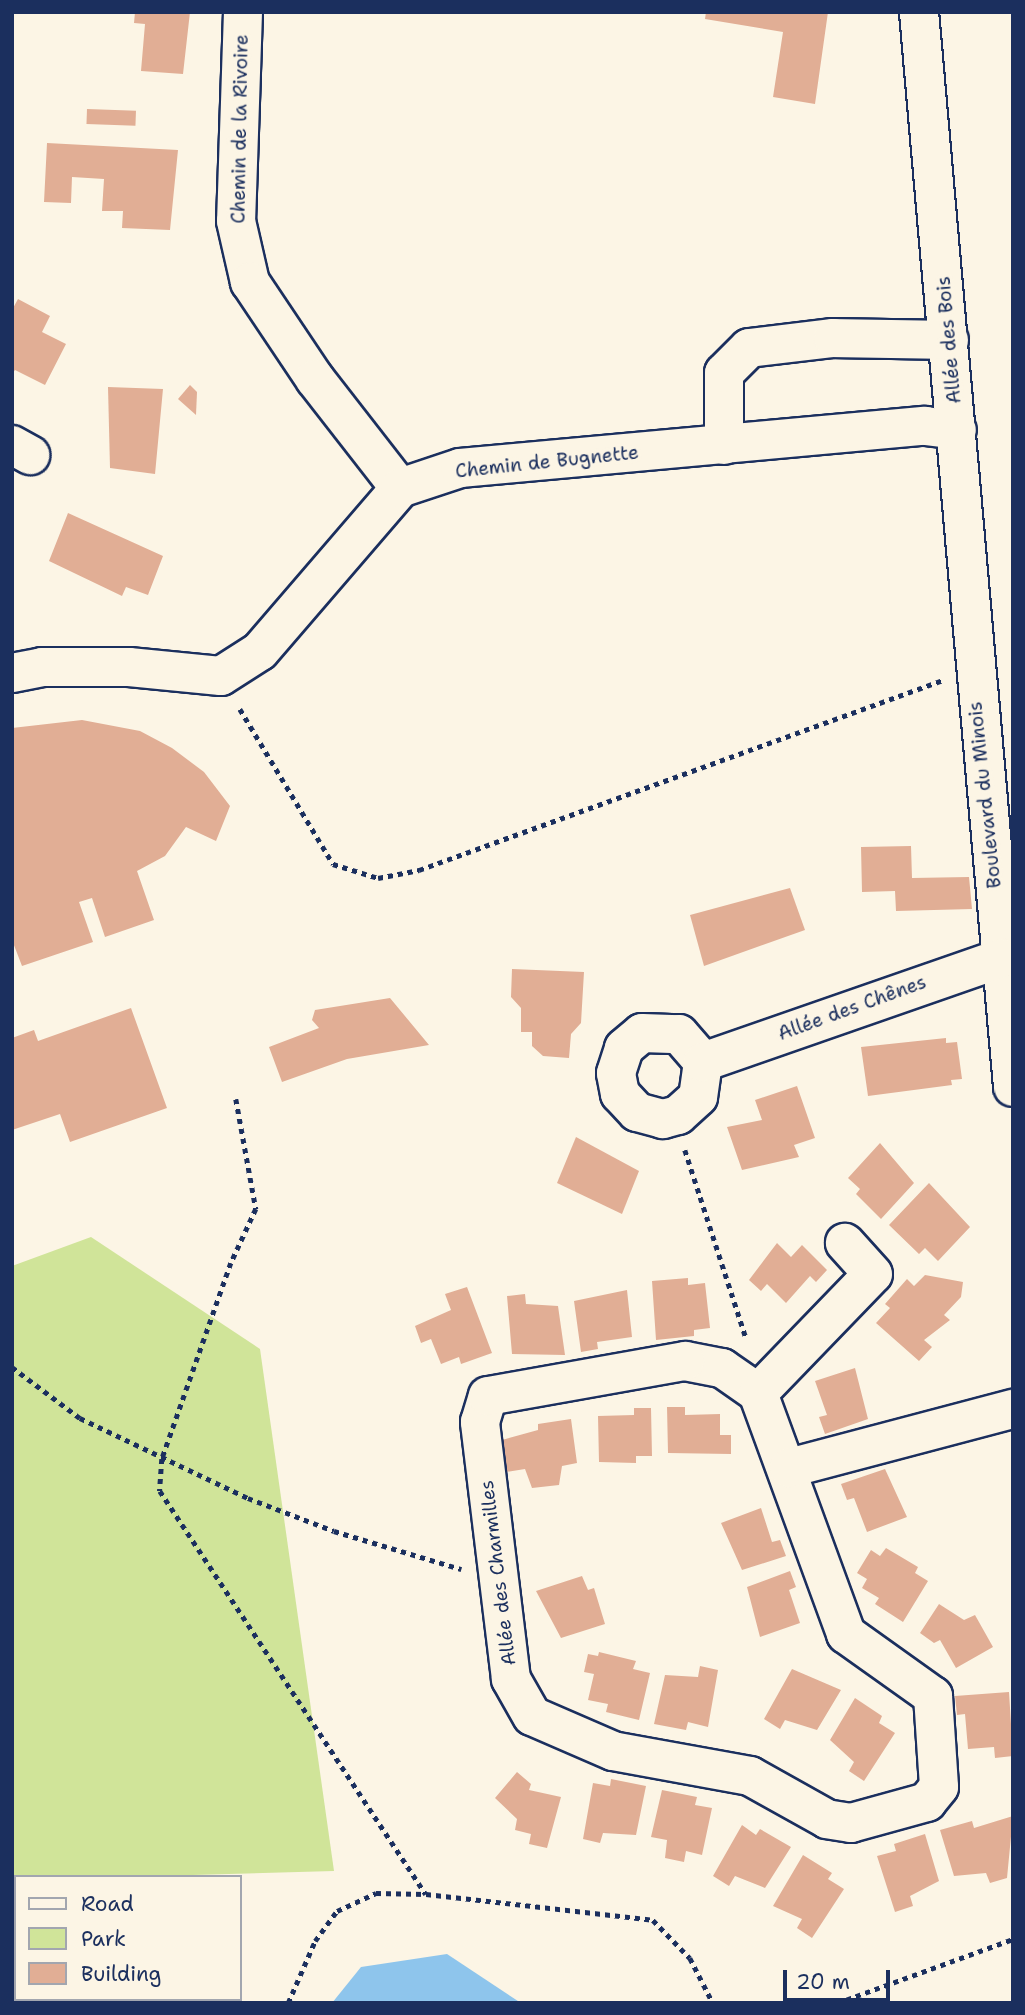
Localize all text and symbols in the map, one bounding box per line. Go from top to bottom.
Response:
street label: Chemin de la Rivoire [227,34,253,224]
street label: Allée des Bois [932,275,966,405]
street label: Chemin de Bugnette [454,441,640,483]
street label: Boulevard du Minois [964,701,1006,889]
street label: Allée des Chênes [775,971,929,1045]
street label: Allée des Charmilles [475,1479,521,1667]
legend [14,1875,242,2001]
text: Road [81,1890,134,1918]
text: Park [81,1925,126,1953]
scale bar [787,1955,894,1999]
text: Building [81,1960,161,1988]
text: 20 m [796,1968,850,1996]

